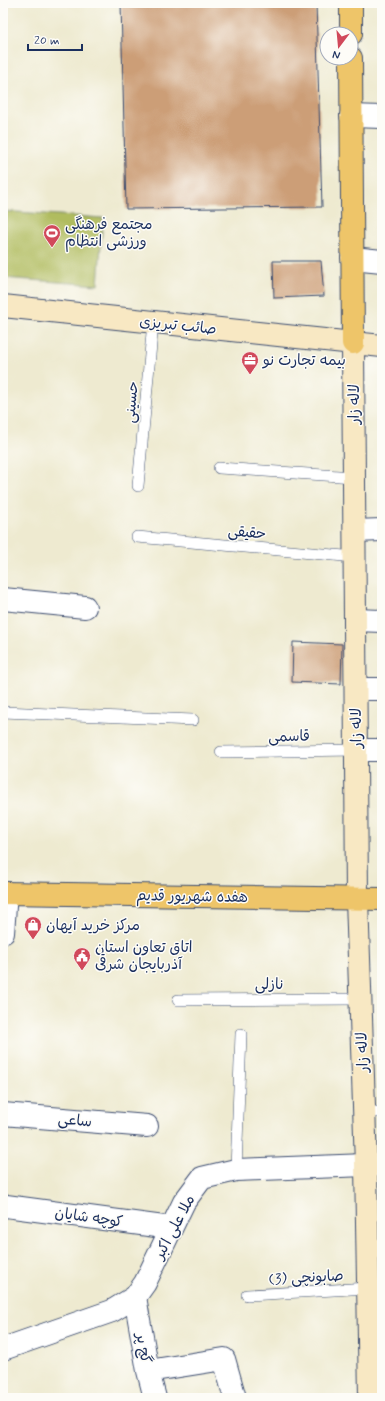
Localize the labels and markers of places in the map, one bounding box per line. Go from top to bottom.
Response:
place label: مجتمع فرهنگی ورزشی انتظام [65,215,152,252]
sports icon: مجتمع فرهنگی ورزشی انتظام [42,223,62,248]
office icon: بیمه تجارت نو [240,350,260,375]
place label: بیمه تجارت نو [262,351,346,371]
shop icon: مرکز خرید آیهان [23,915,43,940]
place label: مرکز خرید آیهان [46,916,140,936]
place label: اتاق تعاون استان آذربایجان شرقی [95,938,193,975]
public building icon: اتاق تعاون استان آذربایجان شرقی [72,946,92,971]

